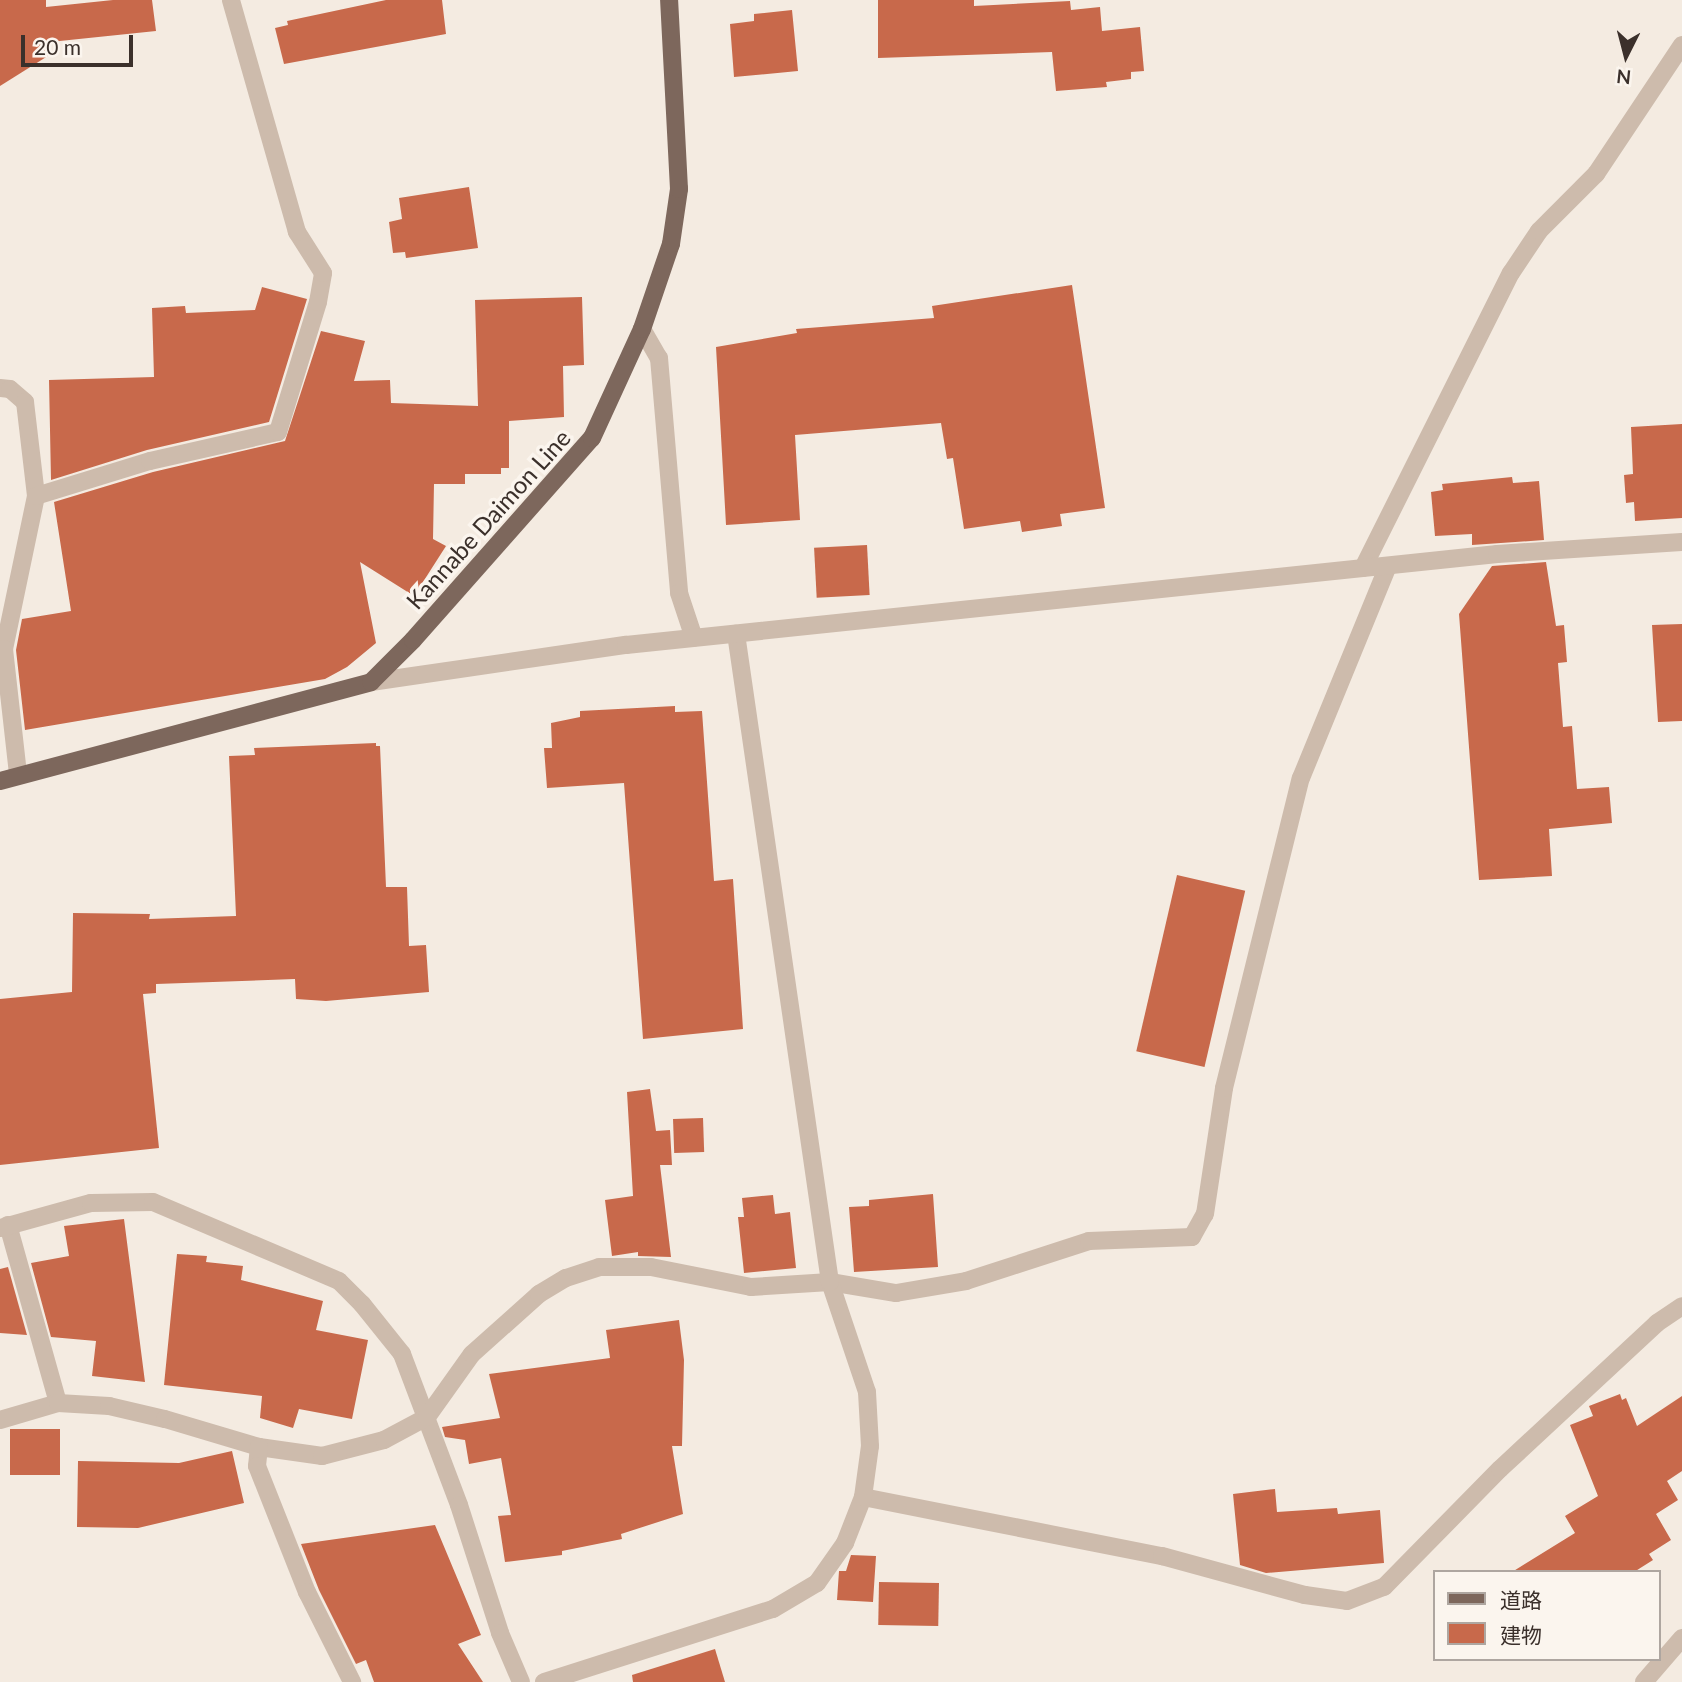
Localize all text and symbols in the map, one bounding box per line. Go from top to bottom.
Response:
scale bar [24,21,136,65]
north arrow [1591,21,1661,91]
text: 20 m [34,34,81,59]
text: N [1615,65,1632,90]
street label: Kannabe Daimon Line [400,423,576,615]
legend [1434,1570,1661,1661]
text: 道路 [1500,1587,1542,1612]
text: 建物 [1500,1622,1542,1647]

